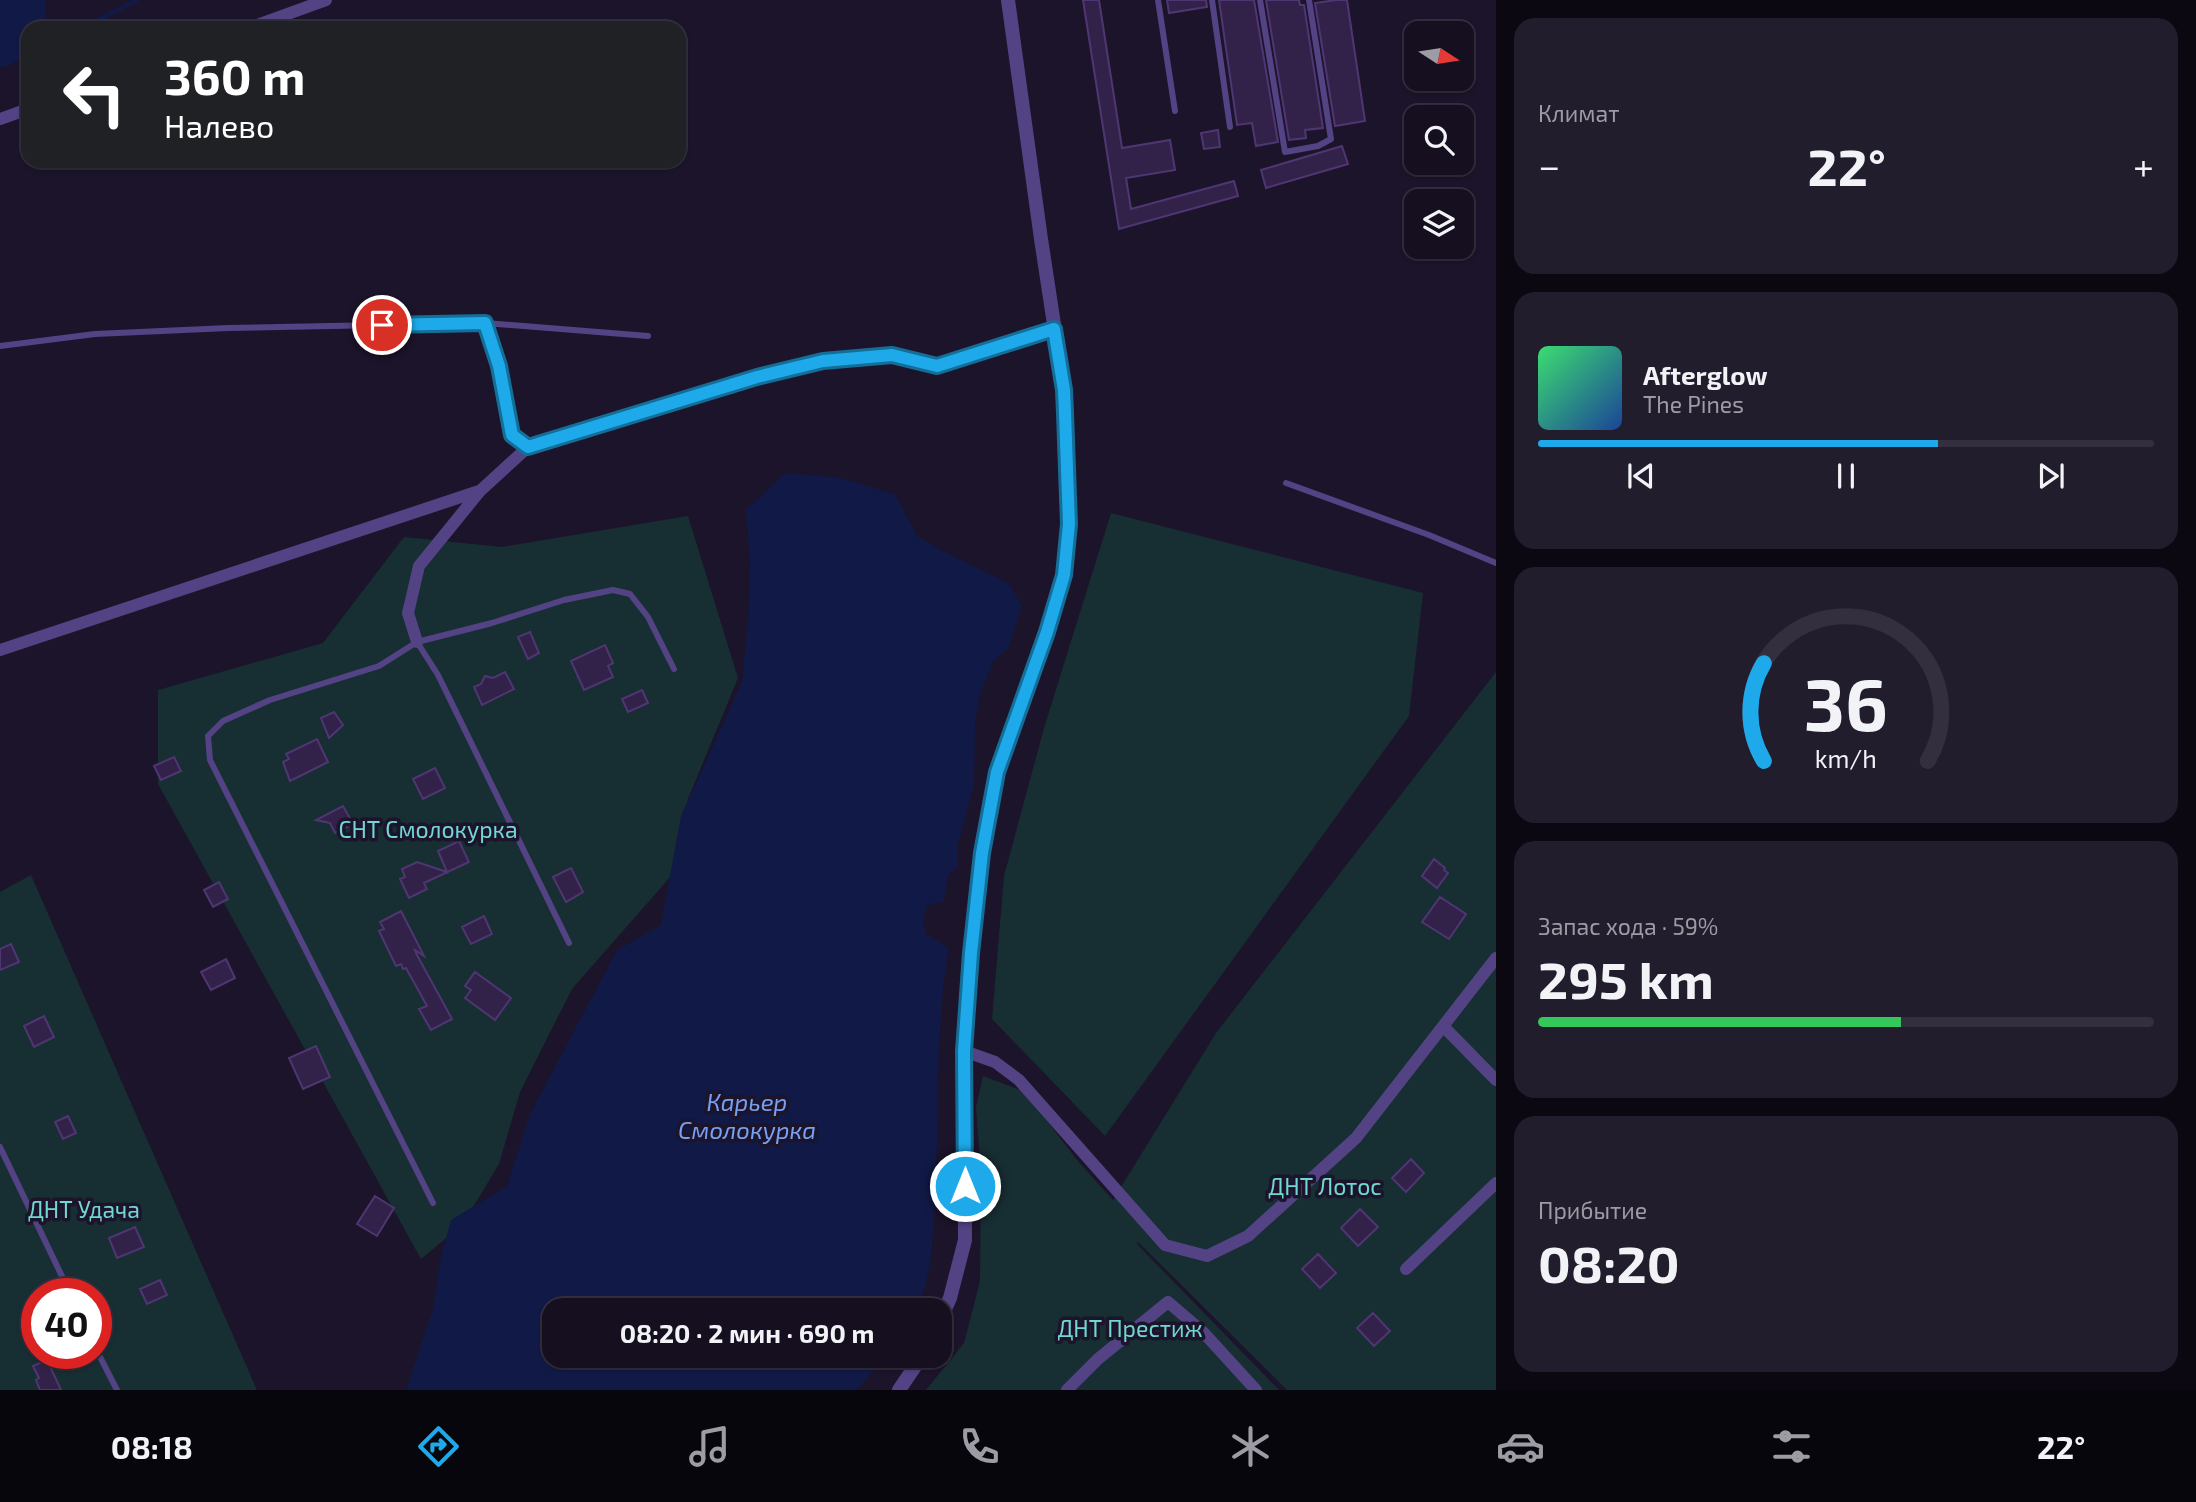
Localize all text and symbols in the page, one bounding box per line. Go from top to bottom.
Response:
north arrow [1404,21,1474,91]
map controls [1404,21,1474,259]
text: 360 m [164,46,305,105]
icon: left [49,49,140,140]
text: Климат [1538,99,1619,127]
button: search [1404,105,1474,175]
text: Налево [164,106,274,144]
text: 22° [1807,134,1886,196]
text: − [1538,142,1560,188]
text: + [2133,142,2154,188]
button: layers [1404,189,1474,259]
pin [352,295,412,355]
icon: arrive [363,306,401,344]
text: Afterglow [1643,359,1768,390]
text: The Pines [1643,390,1744,418]
icon: previous [1622,457,1660,495]
icon: pause [1827,457,1865,495]
icon: next [2032,457,2070,495]
text: 36 [1804,658,1888,746]
text: km/h [1815,743,1877,773]
park label: СНТ Смолокурка [338,815,518,844]
text: Запас хода · 59% [1538,912,1718,940]
text: 295 km [1538,947,1714,1009]
water label: Карьер Смолокурка [678,1087,816,1144]
position arrow [928,1149,1002,1223]
park label: ДНТ Лотос [1268,1172,1382,1200]
park label: ДНТ Удача [28,1195,140,1223]
text: Прибытие [1538,1196,1647,1224]
text: 08:20 [1538,1231,1680,1293]
speed limit sign: 40 [21,1278,112,1369]
park label: ДНТ Престиж [1057,1314,1203,1342]
text: 08:20 · 2 мин · 690 m [620,1317,874,1348]
icon: directions [414,1422,463,1471]
icon: music [685,1422,734,1471]
icon: phone [955,1422,1004,1471]
icon: climate [1226,1422,1275,1471]
icon: car [1496,1422,1545,1471]
icon: filters [1767,1422,1816,1471]
text: 08:18 [111,1427,193,1465]
text: 22° [2037,1427,2085,1465]

